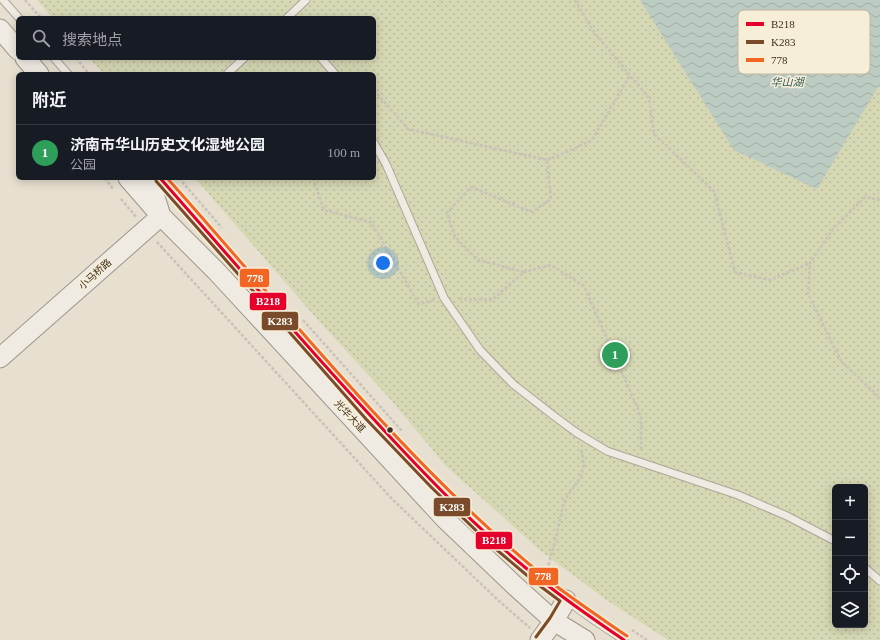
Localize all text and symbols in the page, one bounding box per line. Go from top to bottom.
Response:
legend [738,10,870,74]
search box [16,16,376,60]
text: B218 [771,18,795,30]
icon: search [30,27,52,49]
text: 搜索地点 [62,32,122,48]
text: K283 [771,36,796,48]
text: 778 [771,54,788,66]
water label: 华山湖 [771,76,805,88]
text: 附近 [32,91,66,110]
text: 济南市华山历史文化湿地公园 [70,137,265,153]
text: 1 [42,145,48,160]
text: 100 m [327,145,360,160]
text: 公园 [70,157,96,172]
your location [373,253,393,273]
street label: 小马桥路 [76,257,114,291]
line badge: 778 [239,268,270,288]
text: 778 [247,272,264,284]
line badge: B218 [249,292,287,311]
text: B218 [256,295,280,307]
line badge: K283 [261,311,299,331]
text: K283 [267,315,293,327]
pin: 1 [602,340,628,370]
street label: 光华大道 [332,398,368,434]
unlabelled marker [385,425,395,435]
map controls [832,484,868,628]
button: + [832,484,868,520]
line badge: K283 [433,497,471,517]
text: K283 [439,501,465,513]
button: − [832,520,868,556]
line badge: B218 [475,531,513,550]
text: B218 [482,534,506,546]
button: locate [832,556,868,592]
line badge: 778 [528,567,559,586]
text: 778 [535,570,552,582]
button: layers [832,592,868,628]

